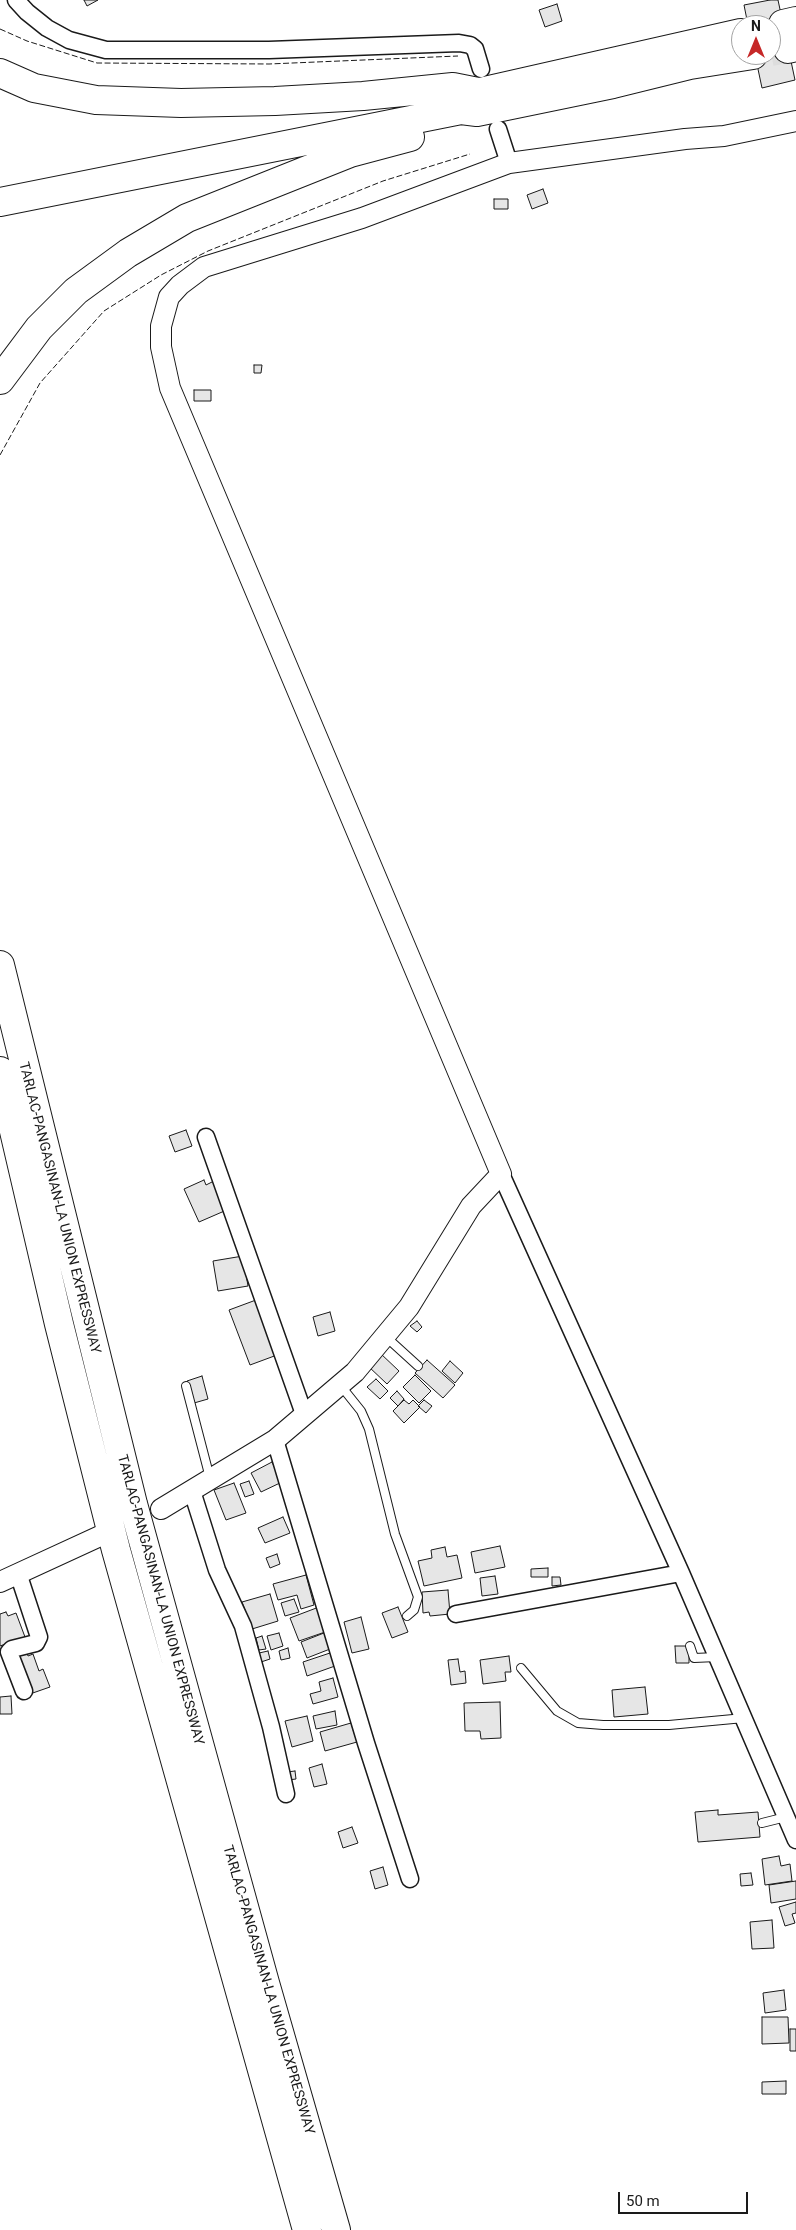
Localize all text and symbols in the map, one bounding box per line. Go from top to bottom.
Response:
north arrow [731,15,781,65]
text: N [751,18,761,34]
street label: TARLAC-PANGASINAN-LA UNION EXPRESSWAY [15,1060,103,1356]
street label: TARLAC-PANGASINAN-LA UNION EXPRESSWAY [113,1453,207,1747]
street label: TARLAC-PANGASINAN-LA UNION EXPRESSWAY [219,1843,317,2137]
scale bar [621,2182,751,2214]
text: 50 m [626,2192,660,2210]

